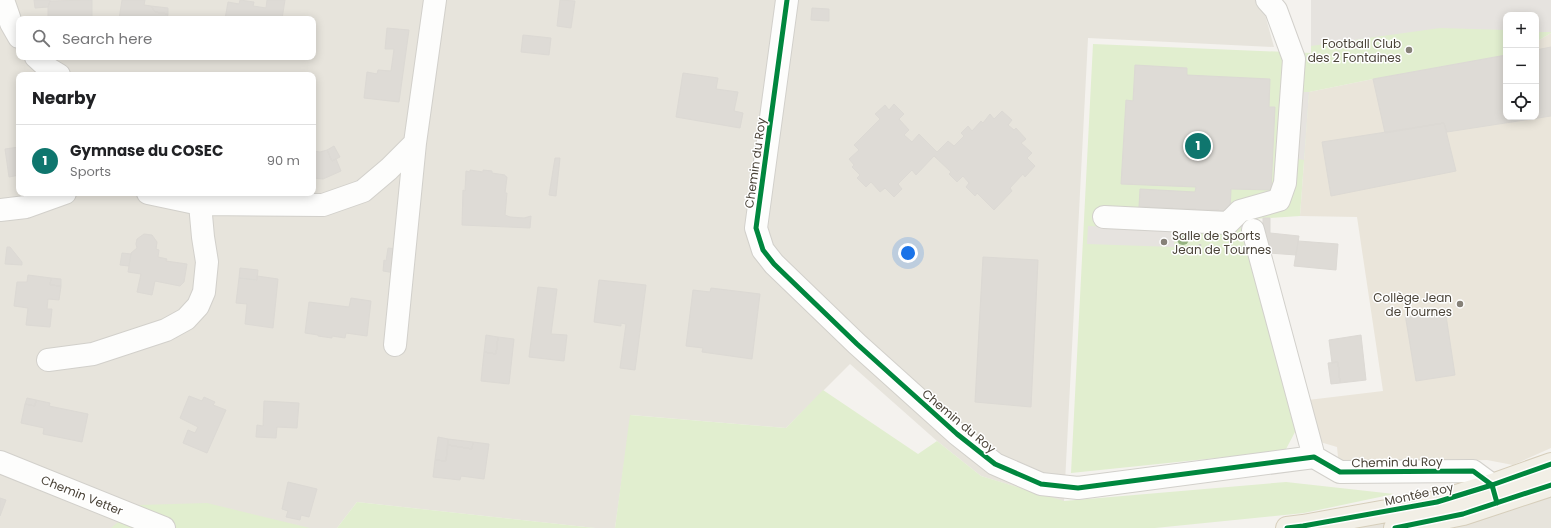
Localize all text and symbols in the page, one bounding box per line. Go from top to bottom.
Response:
map controls [1503,12,1539,120]
button: + [1503,12,1539,48]
search box [16,16,316,60]
icon: search [30,27,52,49]
text: Search here [62,28,152,49]
place label: Football Club des 2 Fontaines [1308,35,1401,66]
marker: Football Club des 2 Fontaines [1404,45,1414,55]
button: − [1503,48,1539,84]
button: locate [1503,84,1539,120]
text: Nearby [32,86,96,110]
street label: Chemin du Roy [740,116,770,209]
pin: 1 [1185,131,1211,161]
text: Gymnase du COSEC [70,140,223,161]
text: 1 [43,151,47,170]
text: 90 m [267,151,300,170]
text: Sports [70,162,111,181]
place label: Salle de Sports Jean de Tournes [1172,227,1271,258]
marker: Salle de Sports Jean de Tournes [1159,237,1169,247]
your location [898,243,918,263]
place label: Collège Jean de Tournes [1373,289,1452,320]
marker: Collège Jean de Tournes [1455,299,1465,309]
street label: Chemin du Roy [919,385,1000,457]
street label: Chemin du Roy [1351,453,1443,471]
street label: Chemin Vetter [39,471,126,519]
street label: Montée Roy [1383,478,1455,510]

